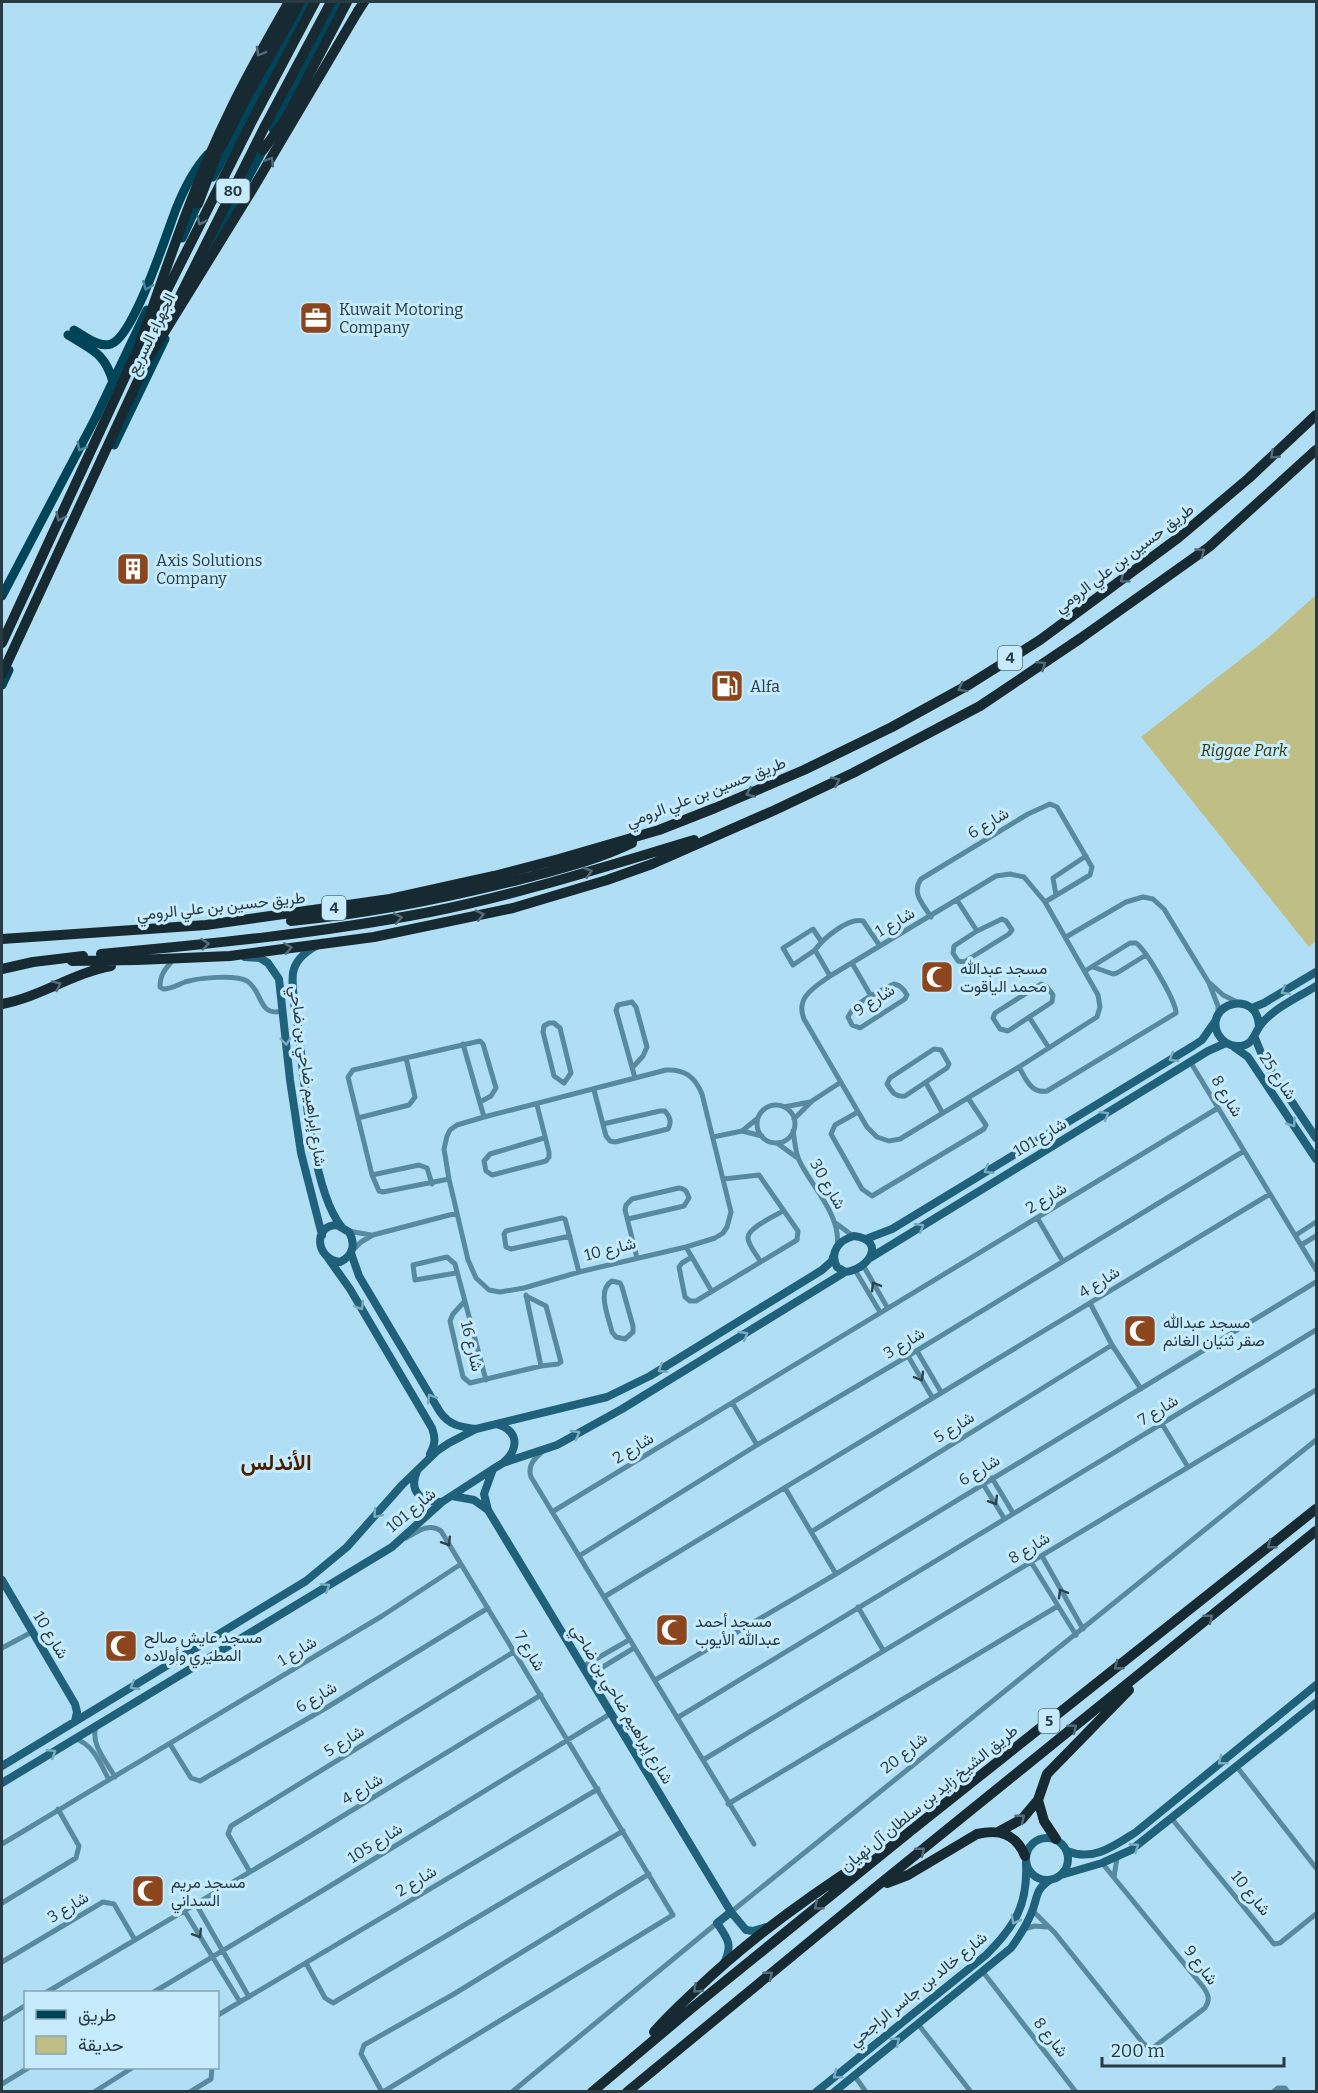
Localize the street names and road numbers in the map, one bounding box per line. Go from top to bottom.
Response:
road number: 80 [216,179,250,203]
street label: الجهراء السريع [123,290,181,379]
street label: طريق حسين بن علي الرومي [1051,499,1200,620]
road number: 4 [998,646,1022,670]
street label: طريق حسين بن علي الرومي [623,753,790,835]
street label: شارع 6 [964,803,1013,844]
street label: طريق حسين بن علي الرومي [136,888,307,928]
road number: 4 [322,896,346,920]
street label: شارع 1 [872,903,919,942]
street label: شارع 9 [850,980,899,1022]
street label: شارع إبراهيم ضاحي بن ضاحي [282,984,330,1168]
street label: شارع 25 [1254,1049,1301,1104]
street label: شارع 8 [1206,1072,1247,1121]
street label: شارع 101 [1010,1114,1071,1162]
street label: شارع 30 [804,1156,850,1213]
street label: شارع 2 [1022,1178,1071,1219]
street label: شارع 10 [582,1233,638,1266]
street label: شارع 4 [1075,1262,1124,1304]
street label: شارع 16 [455,1319,487,1374]
street label: شارع 3 [880,1323,929,1364]
street label: شارع 7 [1134,1391,1183,1431]
street label: شارع 5 [930,1407,979,1448]
street label: شارع 2 [609,1428,658,1469]
street label: شارع 6 [955,1450,1004,1491]
street label: شارع 101 [382,1484,441,1538]
street label: شارع 8 [1005,1528,1054,1569]
street label: شارع 10 [28,1608,73,1663]
street label: شارع إبراهيم ضاحي بن ضاحي [563,1621,677,1789]
street label: شارع 7 [509,1627,549,1676]
street label: شارع 1 [274,1632,321,1672]
street label: شارع 6 [292,1677,341,1718]
road number: 5 [1038,1709,1060,1733]
street label: شارع 5 [320,1721,369,1762]
street label: طريق الشيخ زايد بن سلطان آل نهيان [837,1721,1023,1877]
street label: شارع 20 [877,1729,932,1779]
street label: شارع 4 [338,1769,387,1810]
street label: شارع 105 [344,1819,407,1869]
street label: شارع 2 [392,1861,441,1902]
street label: شارع 10 [1226,1867,1275,1921]
street label: شارع 3 [44,1887,93,1928]
street label: شارع خالد بن جاسر الراجحي [845,1927,993,2054]
street label: شارع 9 [1178,1941,1222,1990]
street label: شارع 8 [1028,2013,1072,2062]

